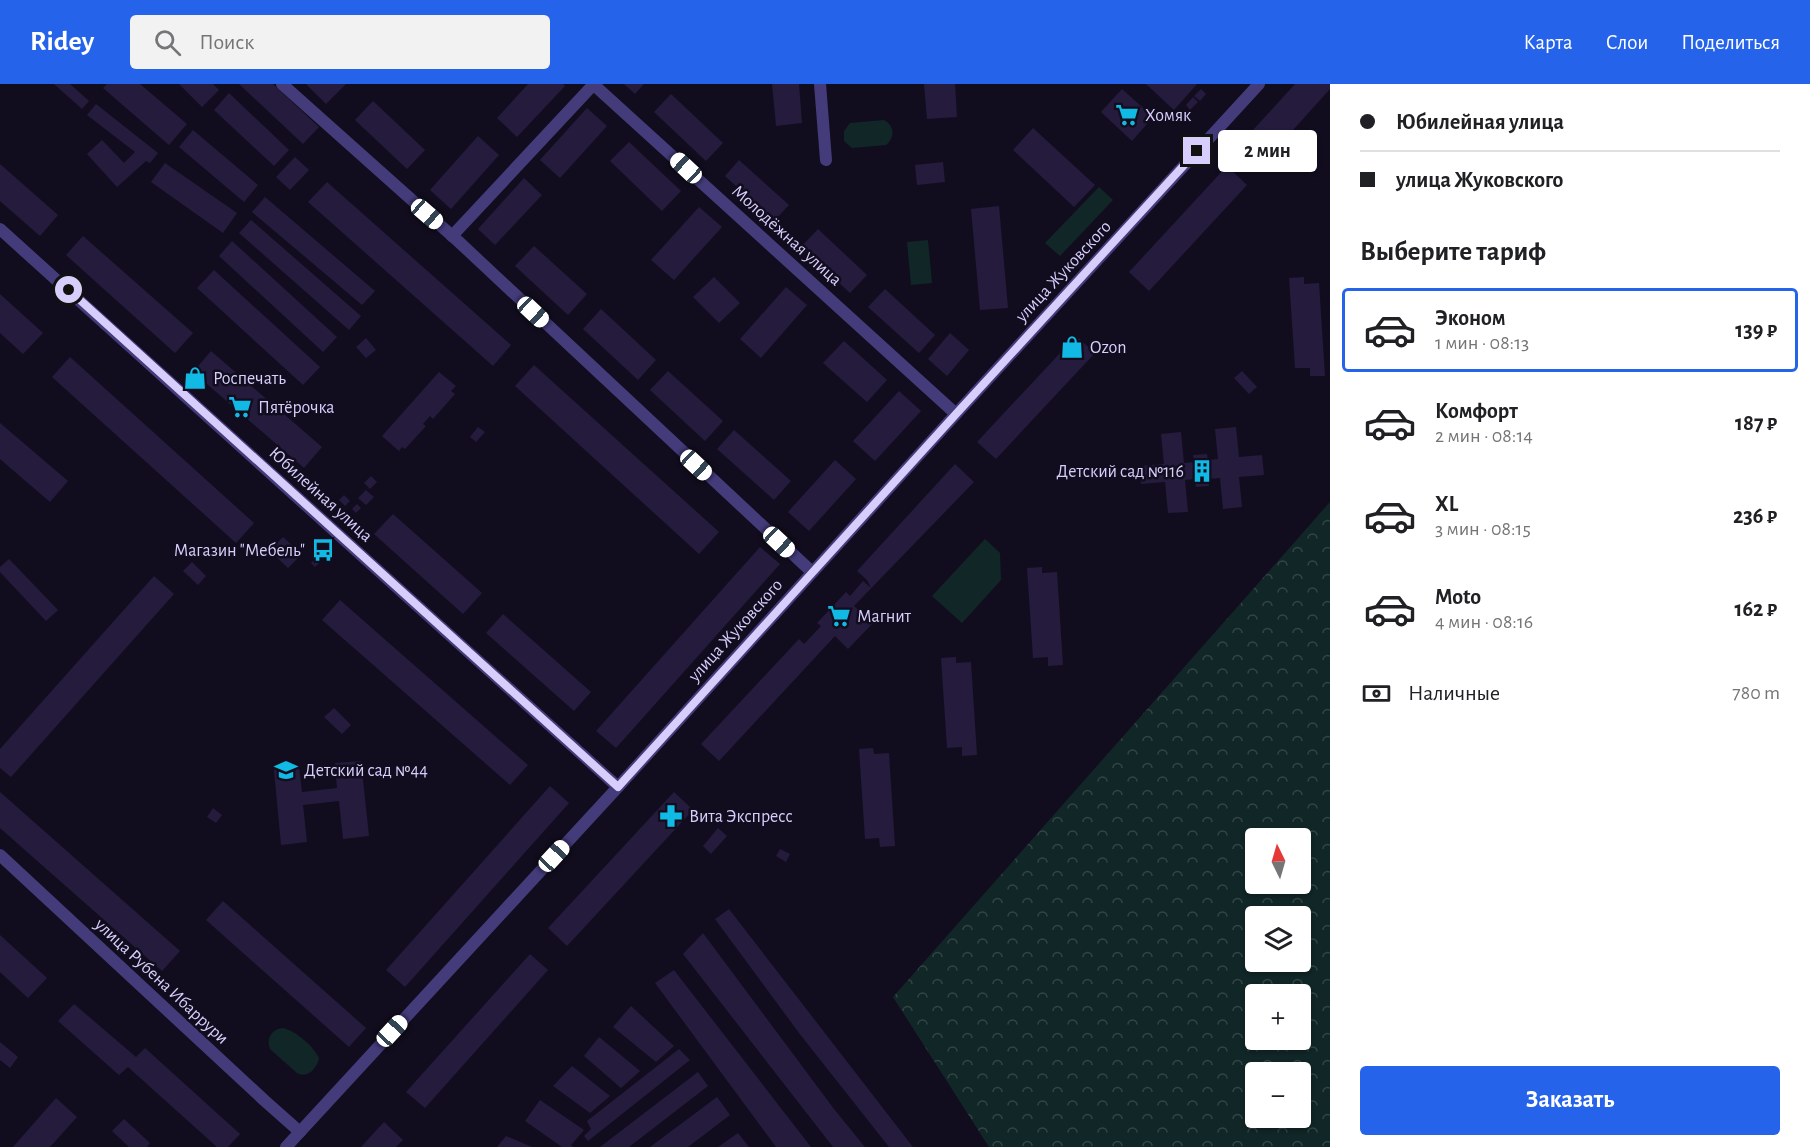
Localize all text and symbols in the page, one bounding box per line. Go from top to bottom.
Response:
search box [130,15,550,69]
icon: search [151,26,184,59]
text: Ridey [30,28,94,56]
text: Поиск [199,31,254,53]
text: Карта [1523,32,1573,53]
text: Слои [1606,32,1648,53]
text: Поделиться [1681,32,1780,53]
supermarket icon: Хомяк [1114,102,1140,128]
place label: Хомяк [1145,107,1192,125]
text: Юбилейная улица [1396,111,1564,133]
callout: 2 мин [1218,130,1317,172]
route end [1183,137,1210,164]
text: 2 мин [1244,141,1291,161]
car [667,149,705,187]
text: улица Жуковского [1396,169,1563,191]
street label: Молодёжная улица [728,182,845,290]
car [408,195,446,233]
street label: улица Жуковского [1012,218,1115,326]
text: Выберите тариф [1360,238,1546,265]
route start [55,276,82,303]
car [514,293,552,331]
icon: car [1363,303,1417,357]
text: Эконом [1435,307,1506,329]
text: 139 ₽ [1735,319,1777,341]
text: 1 мин · 08:13 [1435,333,1529,353]
shop icon: Ozon [1059,334,1085,360]
place label: Ozon [1090,339,1127,357]
shop icon: Роспечать [182,365,208,391]
place label: Роспечать [213,370,286,388]
supermarket icon: Пятёрочка [227,394,253,420]
icon: car [1363,396,1417,450]
place label: Пятёрочка [258,399,335,417]
text: Комфорт [1435,400,1518,422]
text: 187 ₽ [1735,412,1777,434]
text: 2 мин · 08:14 [1435,426,1533,446]
street label: Юбилейная улица [265,443,376,546]
car [677,446,715,484]
building icon: Детский сад №116 [1189,458,1215,484]
place label: Детский сад №116 [1057,463,1184,481]
icon: car [1363,489,1417,543]
text: XL [1435,493,1458,515]
text: 236 ₽ [1733,505,1777,527]
text: 3 мин · 08:15 [1435,519,1531,539]
car [760,523,798,561]
bus stop icon: Магазин "Мебель" [310,537,336,563]
place label: Магазин "Мебель" [174,541,305,560]
street label: улица Жуковского [685,576,786,686]
icon: car [1363,582,1417,636]
text: Moto [1435,586,1481,608]
text: 162 ₽ [1734,598,1777,620]
supermarket icon: Магнит [826,603,852,629]
place label: Магнит [857,608,912,626]
text: 4 мин · 08:16 [1435,612,1533,632]
icon: cash [1360,677,1393,710]
text: Наличные [1408,682,1500,704]
text: 780 m [1732,683,1780,703]
school or university icon: Детский сад №44 [273,757,299,783]
place label: Детский сад №44 [304,762,428,780]
pharmacy icon: Вита Экспресс [658,803,684,829]
place label: Вита Экспресс [689,808,793,826]
north arrow [1245,828,1311,894]
map controls [1245,828,1311,1128]
car [535,837,573,875]
button: layers [1245,906,1311,972]
street label: улица Рубена Ибаррури [90,914,232,1048]
button: + [1245,984,1311,1050]
car [373,1012,411,1050]
button: − [1245,1062,1311,1128]
button: Заказать [1360,1066,1780,1135]

